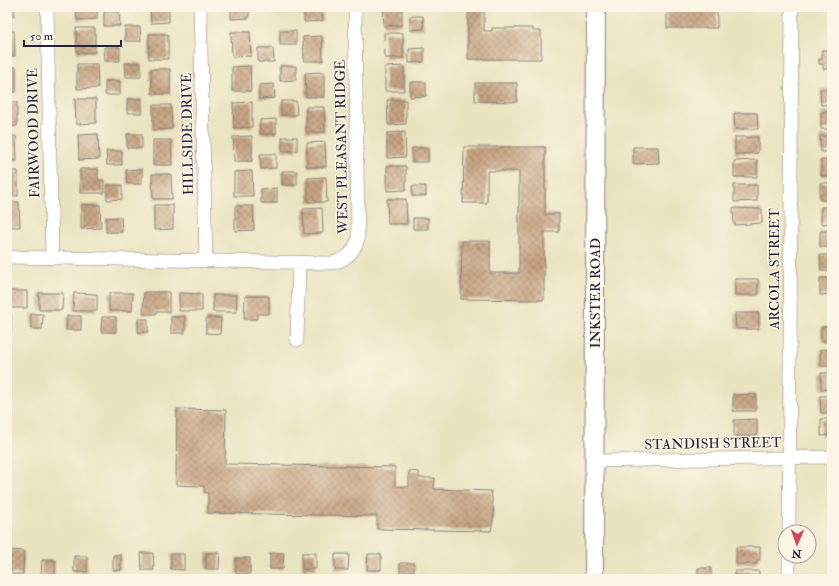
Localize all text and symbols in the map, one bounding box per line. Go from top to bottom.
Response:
scale bar [24,22,121,48]
text: 50 m [30,29,54,44]
street label: WEST PLEASANT RIDGE [331,60,352,235]
street label: FAIRWOOD DRIVE [24,68,43,198]
street label: HILLSIDE DRIVE [178,73,197,195]
street label: ARCOLA STREET [766,208,783,331]
street label: INKSTER ROAD [587,238,604,348]
street label: STANDISH STREET [644,434,782,453]
north arrow [777,524,817,564]
text: N [790,547,803,560]

